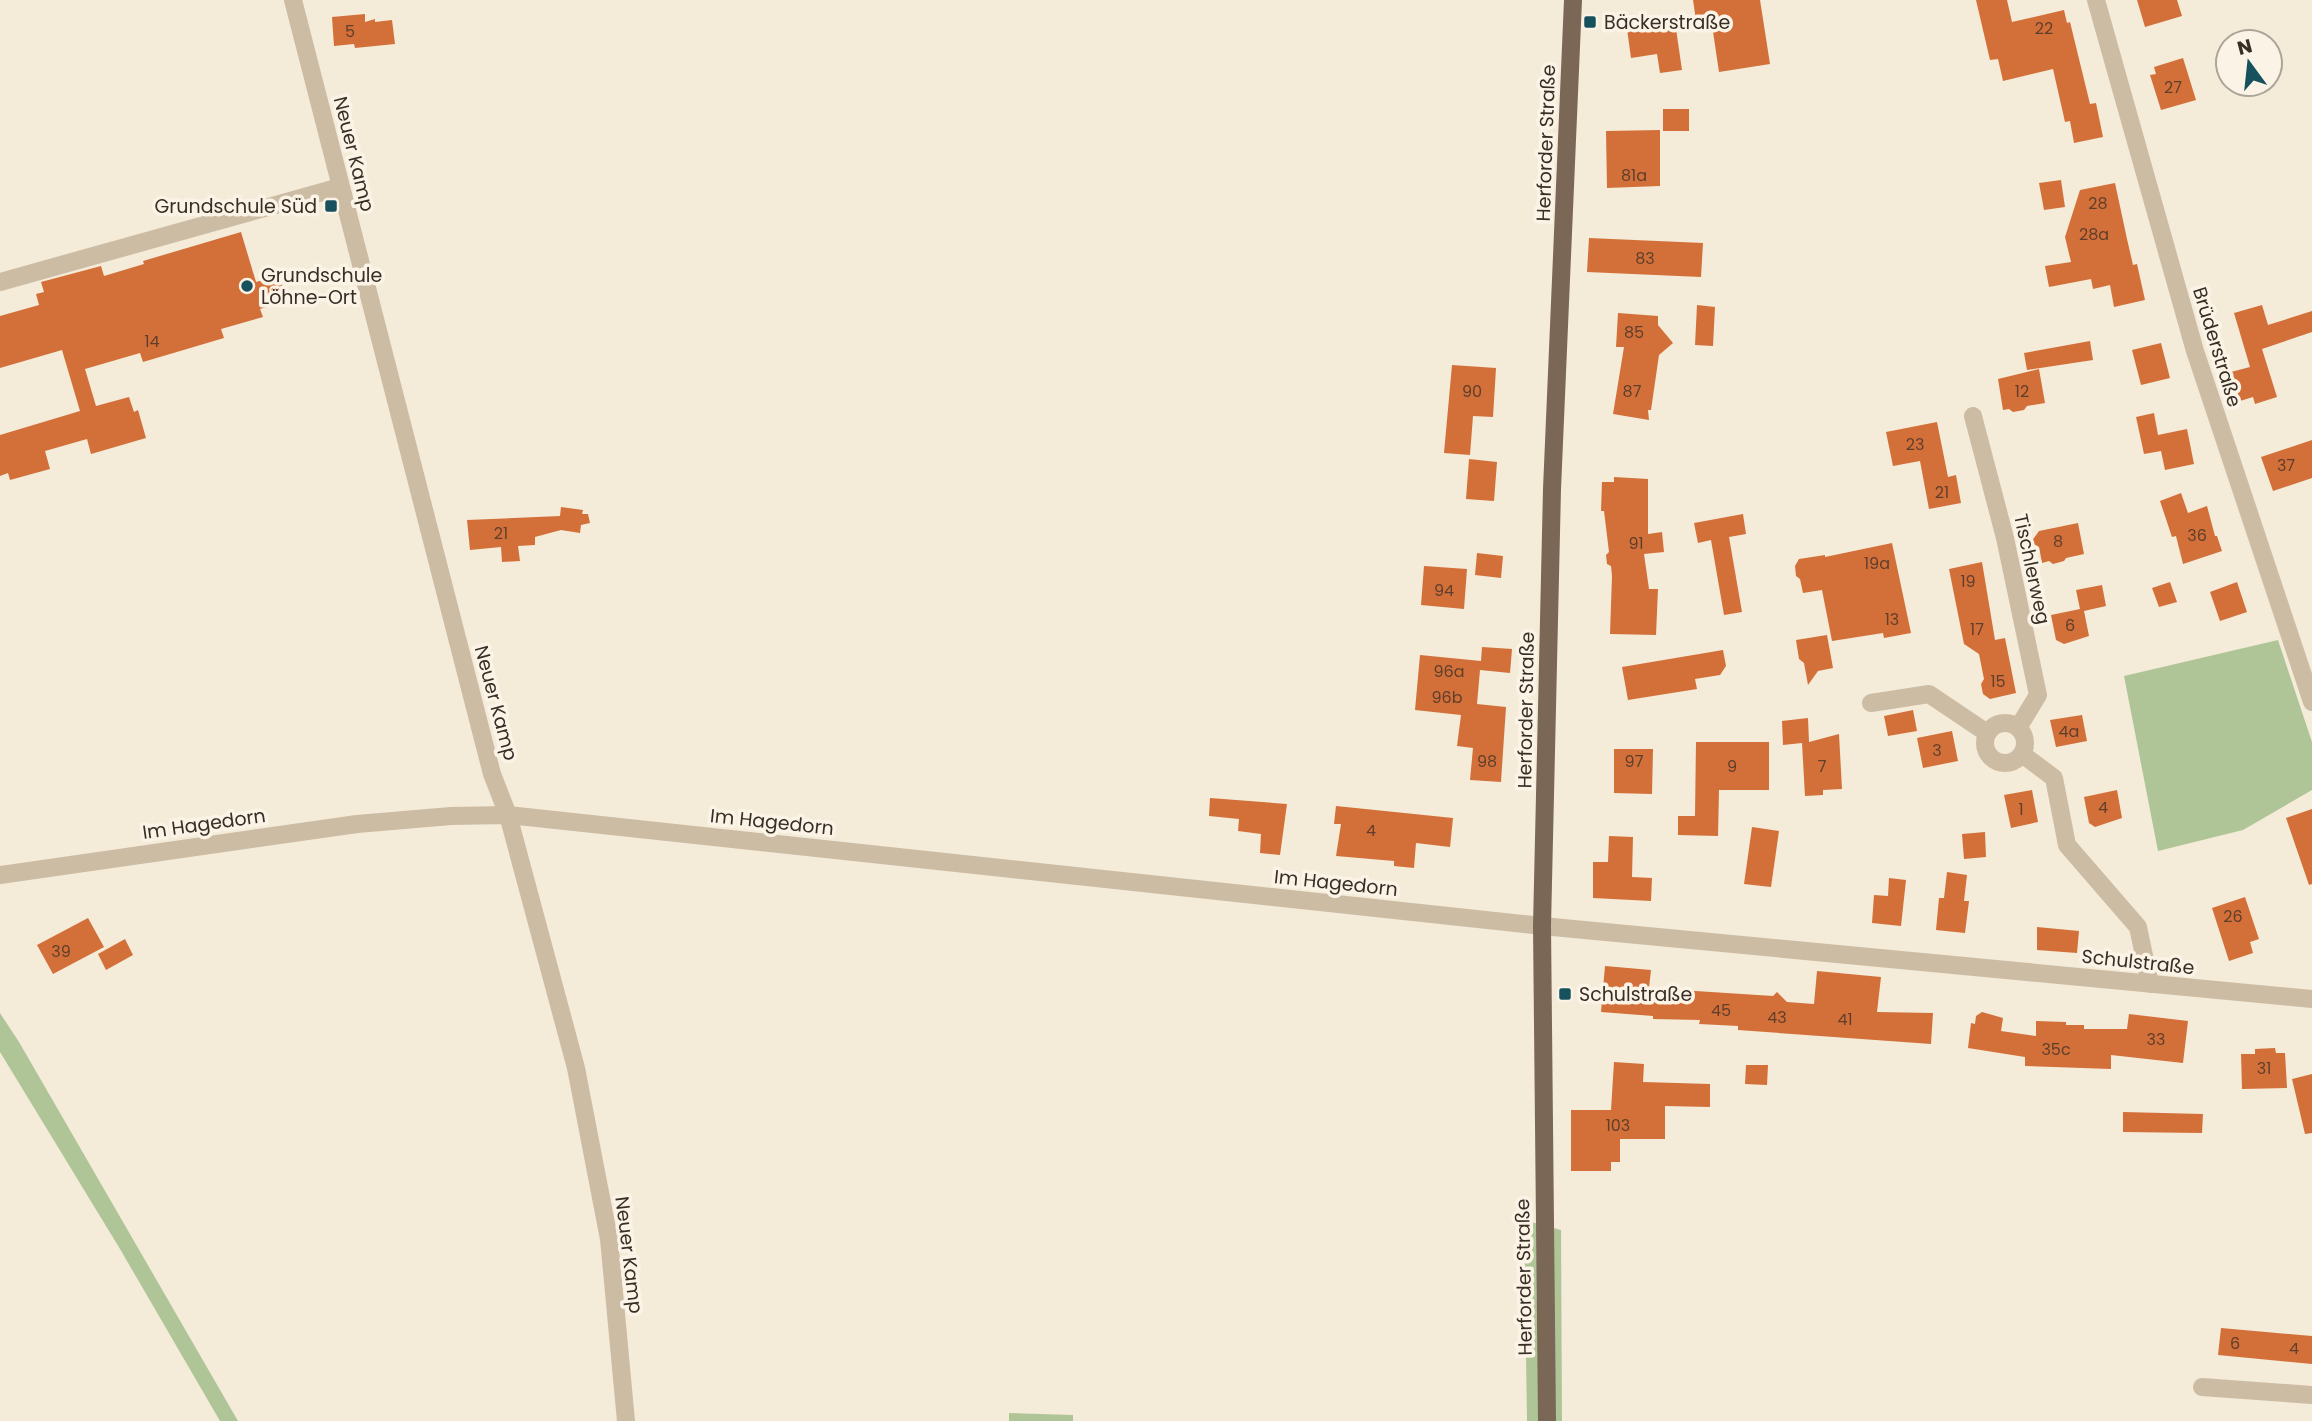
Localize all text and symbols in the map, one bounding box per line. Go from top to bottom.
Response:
place label: Bäckerstraße [1604,9,1730,36]
marker: Bäckerstraße [1582,14,1598,30]
house number: 22 [2035,17,2053,40]
house number: 5 [345,20,355,43]
north arrow [2214,28,2284,98]
text: N [2234,32,2255,62]
street label: Herforder Straße [1530,64,1562,222]
house number: 27 [2164,76,2182,99]
street label: Neuer Kamp [327,94,381,215]
house number: 81a [1621,164,1647,187]
house number: 28 [2088,192,2108,215]
place label: Grundschule Süd [155,193,317,220]
marker: Grundschule Süd [323,198,339,214]
house number: 28a [2079,223,2109,246]
house number: 83 [1635,247,1655,270]
place label: Grundschule Löhne-Ort [261,262,382,311]
marker: Grundschule Löhne-Ort [239,278,255,294]
street label: Brüderstraße [2186,284,2248,410]
house number: 85 [1624,321,1644,344]
house number: 14 [144,330,160,353]
house number: 90 [1462,380,1482,403]
house number: 87 [1623,380,1642,403]
house number: 12 [2015,380,2029,403]
house number: 23 [1906,433,1924,456]
house number: 37 [2277,454,2295,477]
house number: 21 [1935,481,1949,504]
street label: Tischlerweg [2007,511,2057,627]
house number: 21 [494,522,508,545]
house number: 36 [2187,524,2207,547]
house number: 8 [2053,530,2063,553]
house number: 91 [1628,532,1644,555]
house number: 19a [1864,552,1890,575]
house number: 19 [1960,570,1976,593]
house number: 94 [1434,579,1454,602]
house number: 13 [1885,608,1899,631]
house number: 6 [2065,614,2075,637]
house number: 17 [1970,618,1984,641]
street label: Herforder Straße [1511,631,1541,789]
street label: Neuer Kamp [468,643,524,764]
house number: 96a [1433,660,1465,683]
house number: 15 [1990,670,2006,693]
house number: 96b [1431,686,1463,709]
house number: 4a [2059,720,2079,743]
house number: 3 [1932,739,1942,762]
house number: 98 [1477,750,1497,773]
house number: 97 [1625,750,1644,773]
house number: 9 [1727,755,1737,778]
house number: 7 [1818,755,1827,778]
house number: 4 [2098,796,2108,819]
house number: 1 [2018,798,2024,821]
street label: Im Hagedorn [141,802,267,846]
street label: Im Hagedorn [709,802,835,842]
house number: 4 [1366,819,1376,842]
street label: Im Hagedorn [1273,863,1399,903]
house number: 26 [2223,905,2243,928]
house number: 39 [51,940,71,963]
street label: Schulstraße [2080,943,2196,981]
place label: Schulstraße [1579,981,1692,1008]
marker: Schulstraße [1557,986,1573,1002]
house number: 45 [1711,999,1731,1022]
house number: 43 [1767,1006,1787,1029]
house number: 41 [1837,1008,1853,1031]
house number: 33 [2147,1028,2165,1051]
house number: 35c [2041,1038,2071,1061]
house number: 31 [2257,1057,2271,1080]
house number: 103 [1606,1114,1630,1137]
street label: Neuer Kamp [608,1195,650,1315]
street label: Herforder Straße [1509,1198,1539,1356]
house number: 6 [2230,1332,2240,1355]
house number: 4 [2289,1337,2299,1360]

